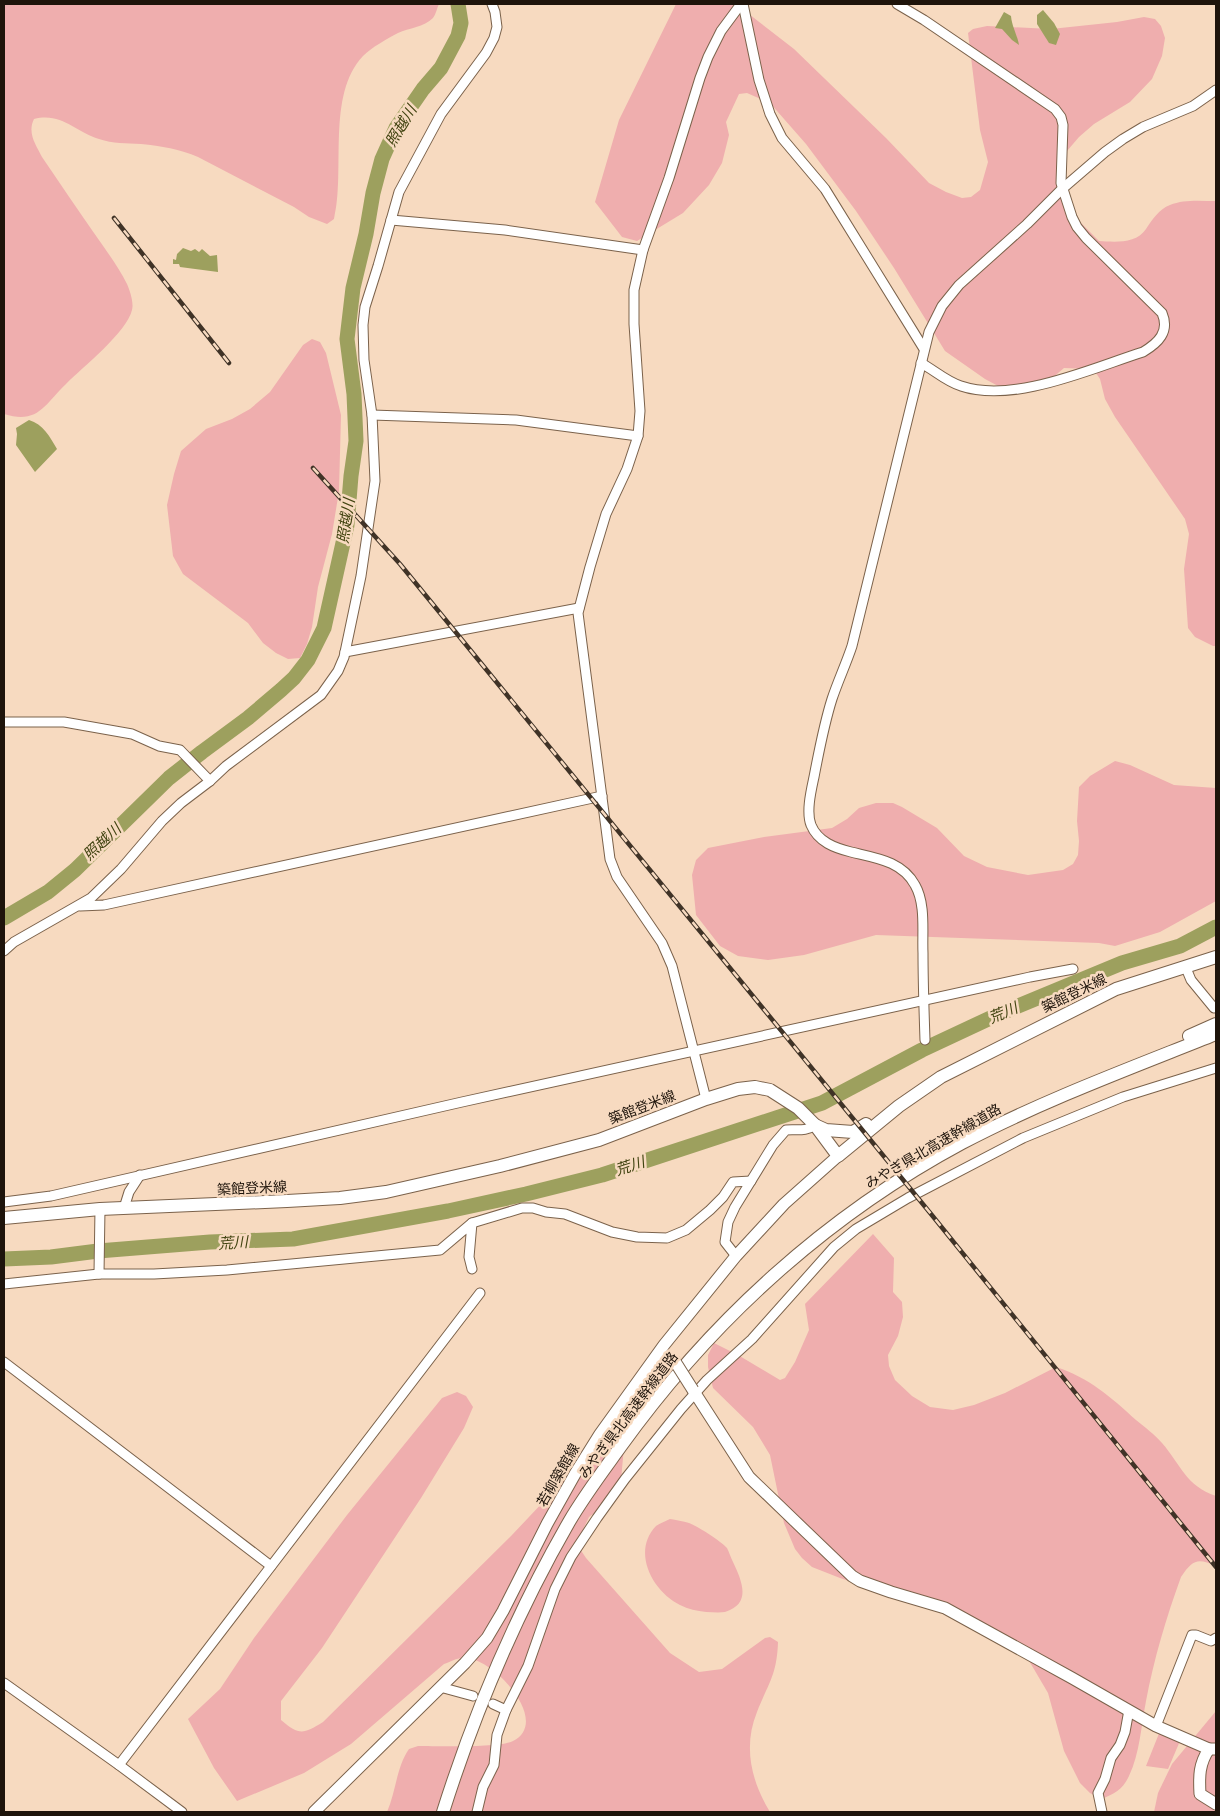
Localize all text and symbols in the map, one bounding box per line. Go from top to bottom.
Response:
water label: 照越川 [379,99,423,151]
water label: 照越川 [331,495,361,545]
water label: 照越川 [77,817,127,865]
street label: 築館登米線 [1038,968,1110,1017]
water label: 荒川 [984,995,1023,1029]
street label: 築館登米線 [605,1084,678,1129]
street label: みやぎ県北高速幹線道路 [861,1098,1005,1193]
water label: 荒川 [612,1149,650,1181]
street label: 築館登米線 [216,1175,287,1200]
water label: 荒川 [217,1230,251,1255]
street label: みやぎ県北高速幹線道路 [573,1347,682,1483]
street label: 若柳築館線 [531,1439,584,1510]

